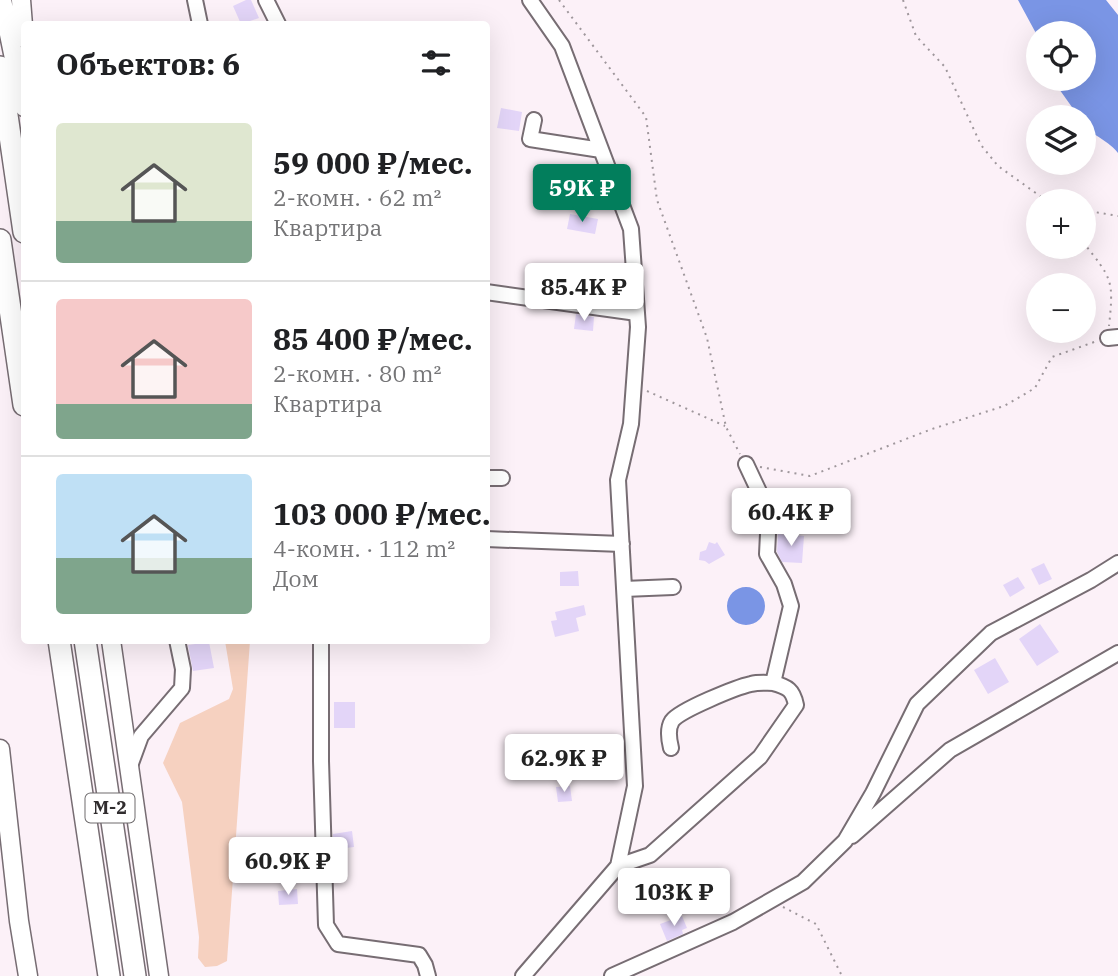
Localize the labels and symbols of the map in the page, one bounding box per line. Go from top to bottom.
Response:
pin: 59K ₽ [533,164,631,224]
pin: 85.4K ₽ [519,264,649,323]
pin: 60.4K ₽ [726,489,856,548]
pin: 62.9K ₽ [499,734,629,794]
road number: М-2 [86,794,134,822]
pin: 60.9K ₽ [223,838,353,897]
pin: 103K ₽ [617,869,731,928]

